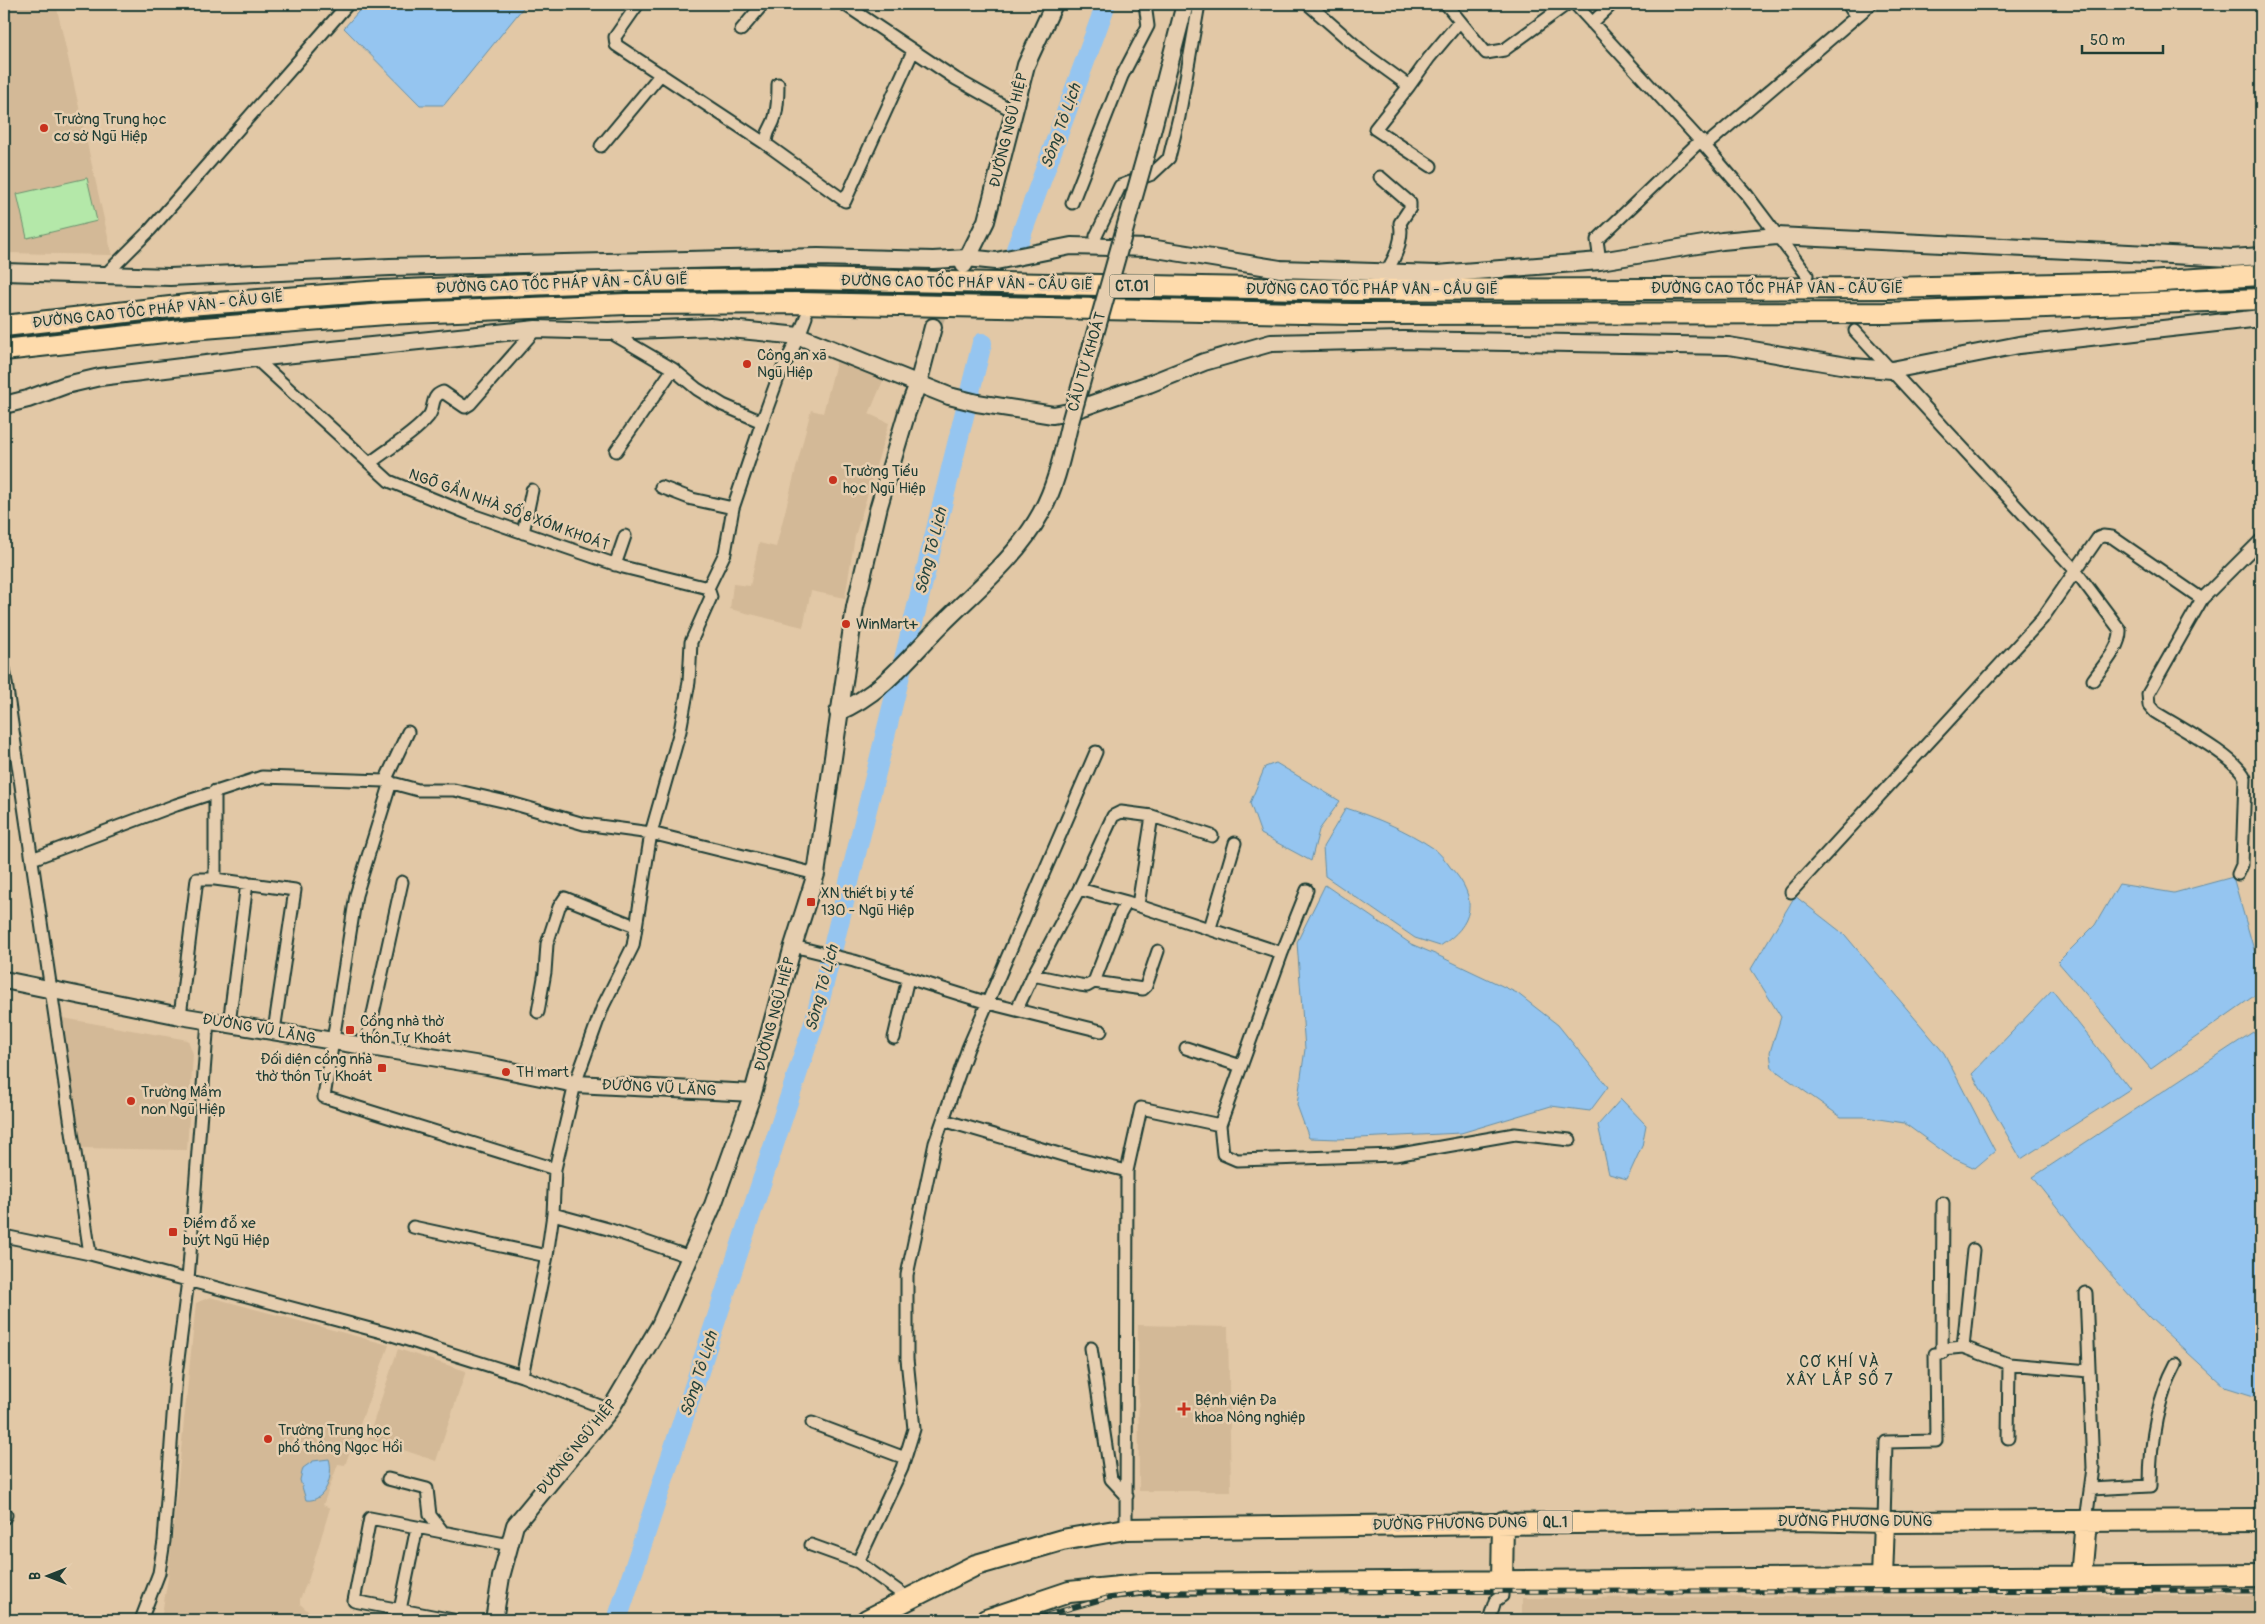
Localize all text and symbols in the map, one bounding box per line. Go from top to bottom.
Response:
scale bar [2082,22,2164,54]
text: 50 m [2090,31,2125,50]
street label: ĐƯỜNG NGŨ HIỆP [986,71,1032,189]
water label: Sông Tô Lịch [1037,80,1086,171]
place label: Trường Trung học cơ sở Ngũ Hiệp [54,110,167,146]
marker: Trường Trung học cơ sở Ngũ Hiệp [38,122,50,134]
street label: ĐƯỜNG CAO TỐC PHÁP VÂN - CẦU GIẼ [436,268,688,298]
street label: ĐƯỜNG CAO TỐC PHÁP VÂN - CẦU GIẼ [841,269,1093,295]
road number: CT.01 [1110,274,1154,298]
street label: ĐƯỜNG CAO TỐC PHÁP VÂN - CẦU GIẼ [1651,277,1903,298]
street label: ĐƯỜNG CAO TỐC PHÁP VÂN - CẦU GIẼ [1246,278,1498,299]
street label: ĐƯỜNG CAO TỐC PHÁP VÂN - CẦU GIẼ [31,285,284,333]
street label: CẦU TỰ KHOÁT [1062,309,1110,414]
place label: Công an xã Ngũ Hiệp [757,346,827,382]
marker: Công an xã Ngũ Hiệp [741,358,753,370]
place label: Trường Tiểu học Ngũ Hiệp [843,462,926,498]
street label: NGÕ GẦN NHÀ SỐ 8 XÓM KHOÁT [406,463,613,555]
marker: Trường Tiểu học Ngũ Hiệp [827,474,839,486]
water label: Sông Tô Lịch [911,504,952,596]
place label: WinMart+ [856,615,918,634]
marker: WinMart+ [840,618,852,630]
place label: XN thiết bị y tế 130 - Ngũ Hiệp [821,884,915,920]
marker: XN thiết bị y tế 130 - Ngũ Hiệp [805,896,817,908]
water label: Sông Tô Lịch [801,941,843,1033]
street label: ĐƯỜNG NGŨ HIỆP [751,955,799,1073]
street label: ĐƯỜNG VŨ LĂNG [201,1010,317,1048]
place label: Cổng nhà thờ thôn Tự Khoát [359,1012,452,1048]
marker: Cổng nhà thờ thôn Tự Khoát [344,1024,356,1036]
place label: Đối diện cổng nhà thờ thôn Tự Khoát [255,1050,373,1086]
marker: Đối diện cổng nhà thờ thôn Tự Khoát [376,1062,388,1074]
place label: TH mart [516,1063,570,1082]
marker: TH mart [500,1066,512,1078]
street label: ĐƯỜNG VŨ LĂNG [601,1076,717,1100]
place label: Trường Mầm non Ngũ Hiệp [141,1082,225,1119]
marker: Trường Mầm non Ngũ Hiệp [125,1095,137,1107]
place label: Điểm đỗ xe buýt Ngũ Hiệp [183,1214,270,1250]
marker: Điểm đỗ xe buýt Ngũ Hiệp [167,1226,179,1238]
water label: Sông Tô Lịch [676,1328,723,1419]
district label: CƠ KHÍ VÀ XÂY LẮP SỐ 7 [1786,1352,1894,1390]
place label: Bệnh viện Đa khoa Nông nghiệp [1195,1391,1305,1427]
street label: ĐƯỜNG NGŨ HIỆP [533,1395,621,1499]
marker: Bệnh viện Đa khoa Nông nghiệp [1177,1402,1191,1416]
place label: Trường Trung học phổ thông Ngọc Hồi [278,1421,402,1457]
marker: Trường Trung học phổ thông Ngọc Hồi [262,1433,274,1445]
road number: QL.1 [1538,1510,1572,1534]
street label: ĐƯỜNG PHƯƠNG DUNG [1778,1512,1932,1531]
street label: ĐƯỜNG PHƯƠNG DUNG [1372,1513,1528,1535]
north arrow [22,1552,72,1602]
text: B [27,1572,44,1580]

